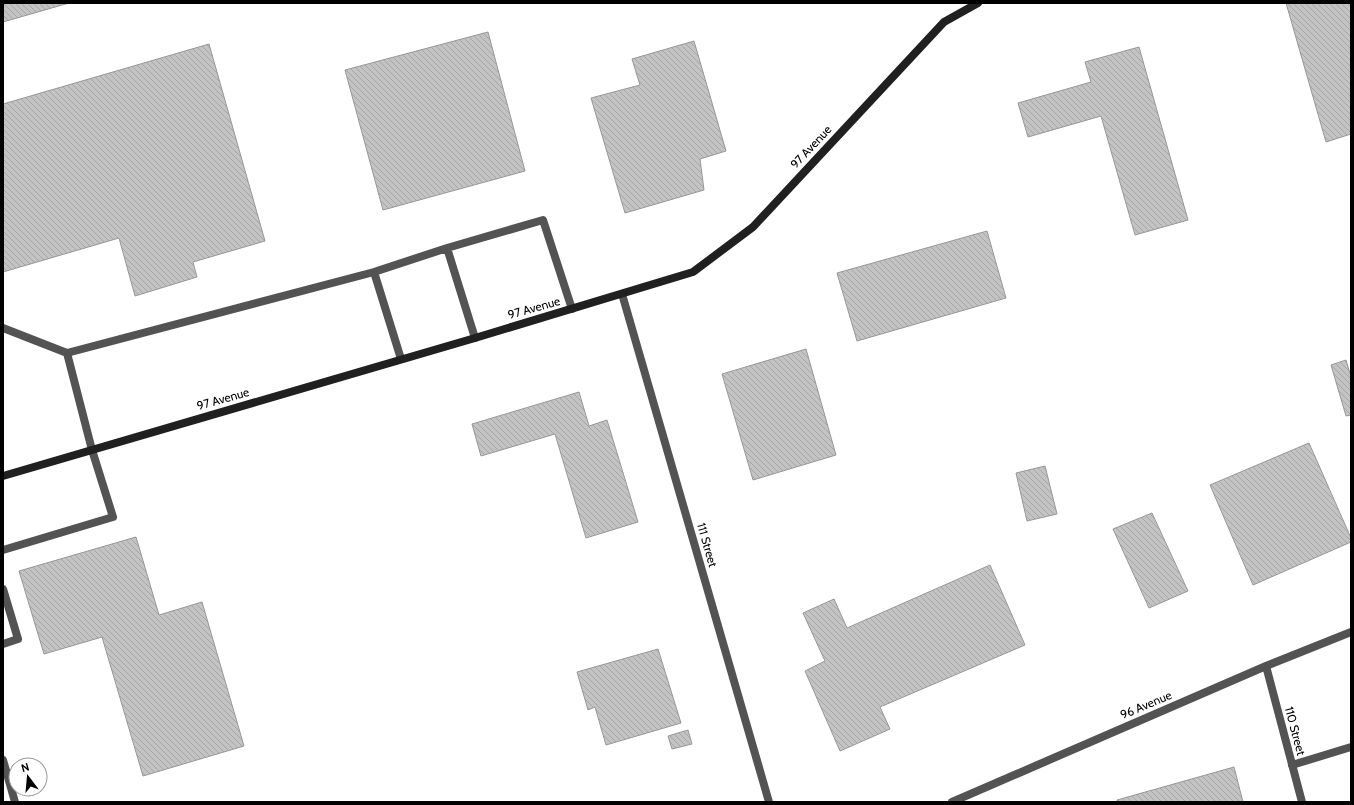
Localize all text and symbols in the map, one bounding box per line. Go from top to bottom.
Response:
street label: 97 Avenue [787,122,834,171]
street label: 97 Avenue [506,293,562,322]
street label: 97 Avenue [195,384,251,413]
street label: 111 Street [694,521,721,569]
street label: 96 Avenue [1118,687,1174,722]
street label: 110 Street [1282,705,1309,757]
north arrow [8,757,48,797]
text: N [20,760,31,775]

